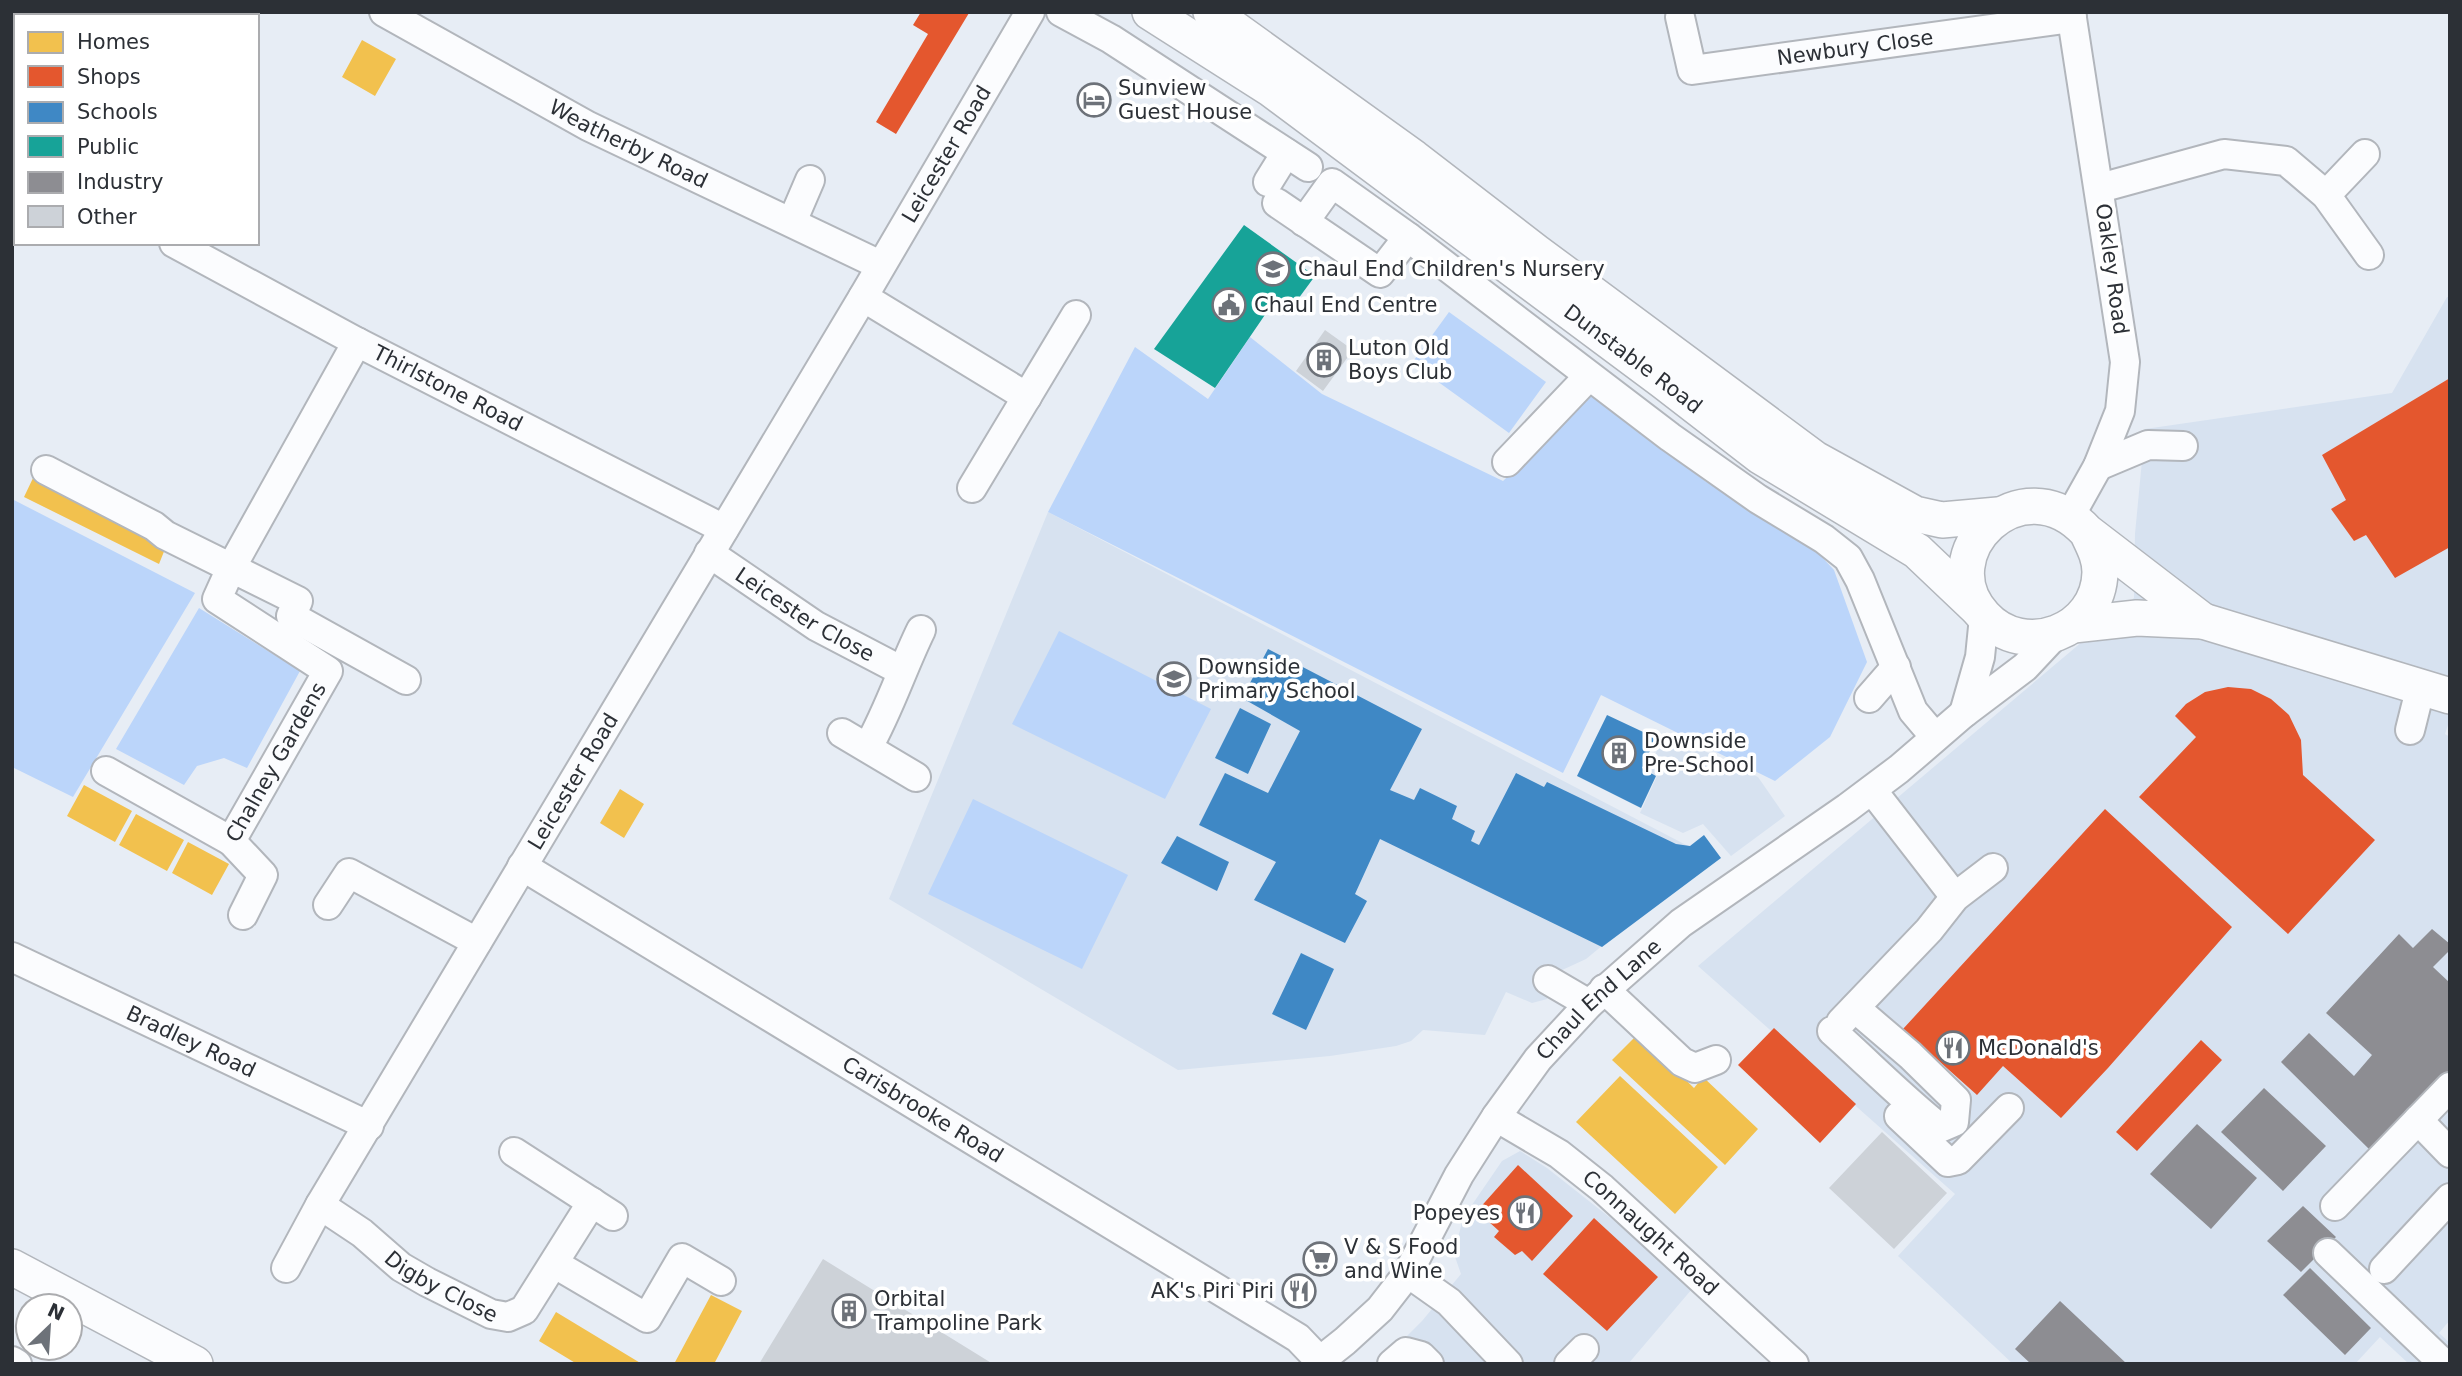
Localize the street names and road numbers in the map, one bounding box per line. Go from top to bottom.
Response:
street label: Newbury Close [1775,25,1935,70]
street label: Leicester Road [897,81,996,227]
street label: Weatherby Road [545,95,712,193]
street label: Oakley Road [2091,202,2133,336]
street label: Dunstable Road [1559,299,1707,419]
street label: Thirlstone Road [368,340,526,436]
street label: Leicester Close [731,562,878,666]
street label: Chalney Gardens [221,678,331,846]
street label: Leicester Road [523,709,623,854]
street label: Chaul End Lane [1531,934,1666,1065]
street label: Bradley Road [123,1001,259,1082]
street label: Carisbrooke Road [838,1052,1008,1168]
street label: Connaught Road [1578,1165,1723,1301]
street label: Digby Close [380,1246,502,1327]

